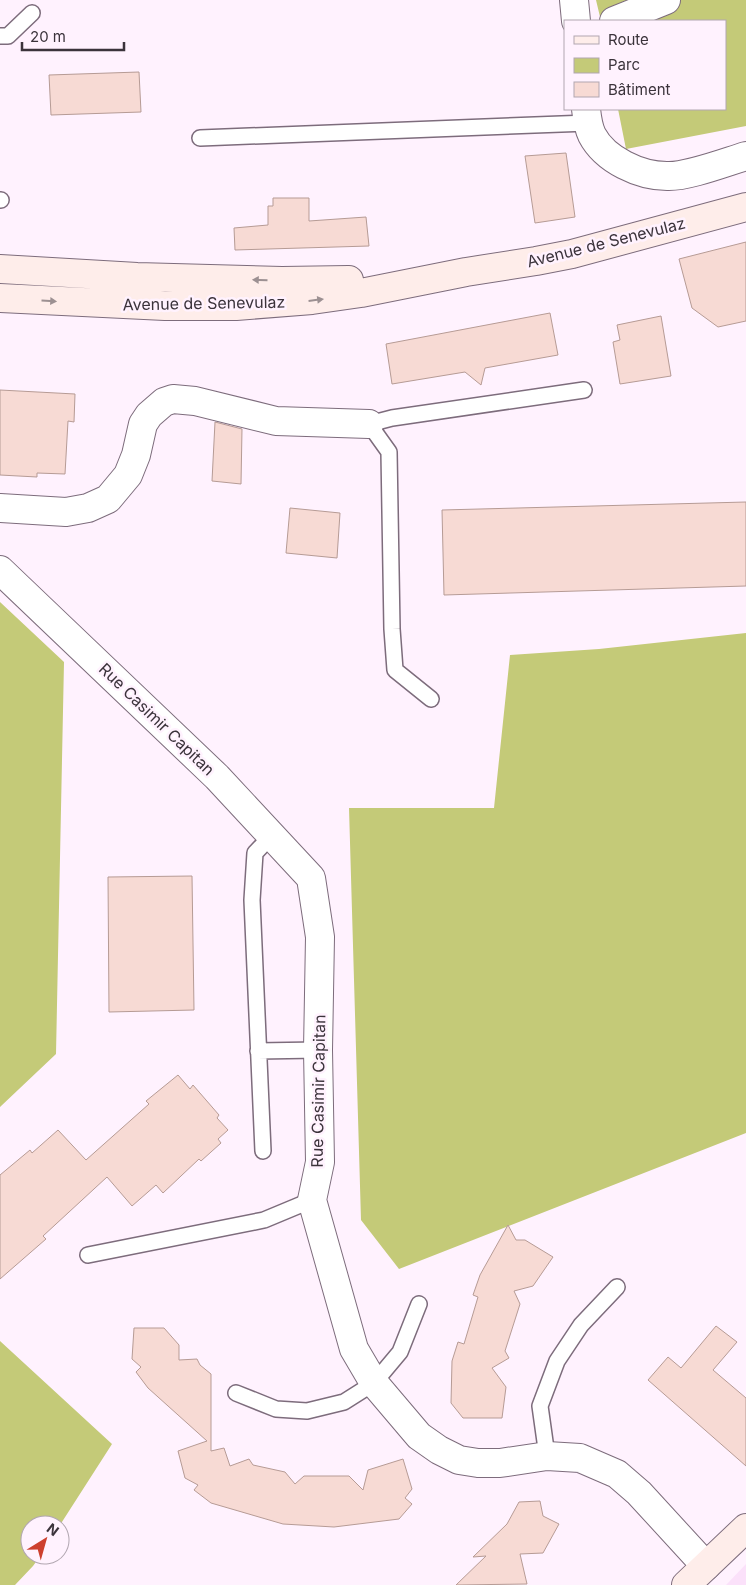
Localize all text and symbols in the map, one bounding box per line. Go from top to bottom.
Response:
scale bar [22,20,125,52]
legend [564,20,726,110]
text: 20 m [30,27,66,46]
text: Route [608,30,649,49]
text: Parc [608,55,640,74]
text: Bâtiment [608,80,671,99]
street label: Avenue de Senevulaz [525,213,687,271]
one-way arrow [251,276,267,284]
street label: Avenue de Senevulaz [123,292,285,314]
one-way arrow [308,296,324,304]
one-way arrow [41,297,57,305]
street label: Rue Casimir Capitan [95,659,219,779]
street label: Rue Casimir Capitan [307,1014,329,1168]
north arrow [20,1515,70,1565]
text: N [44,1519,63,1539]

